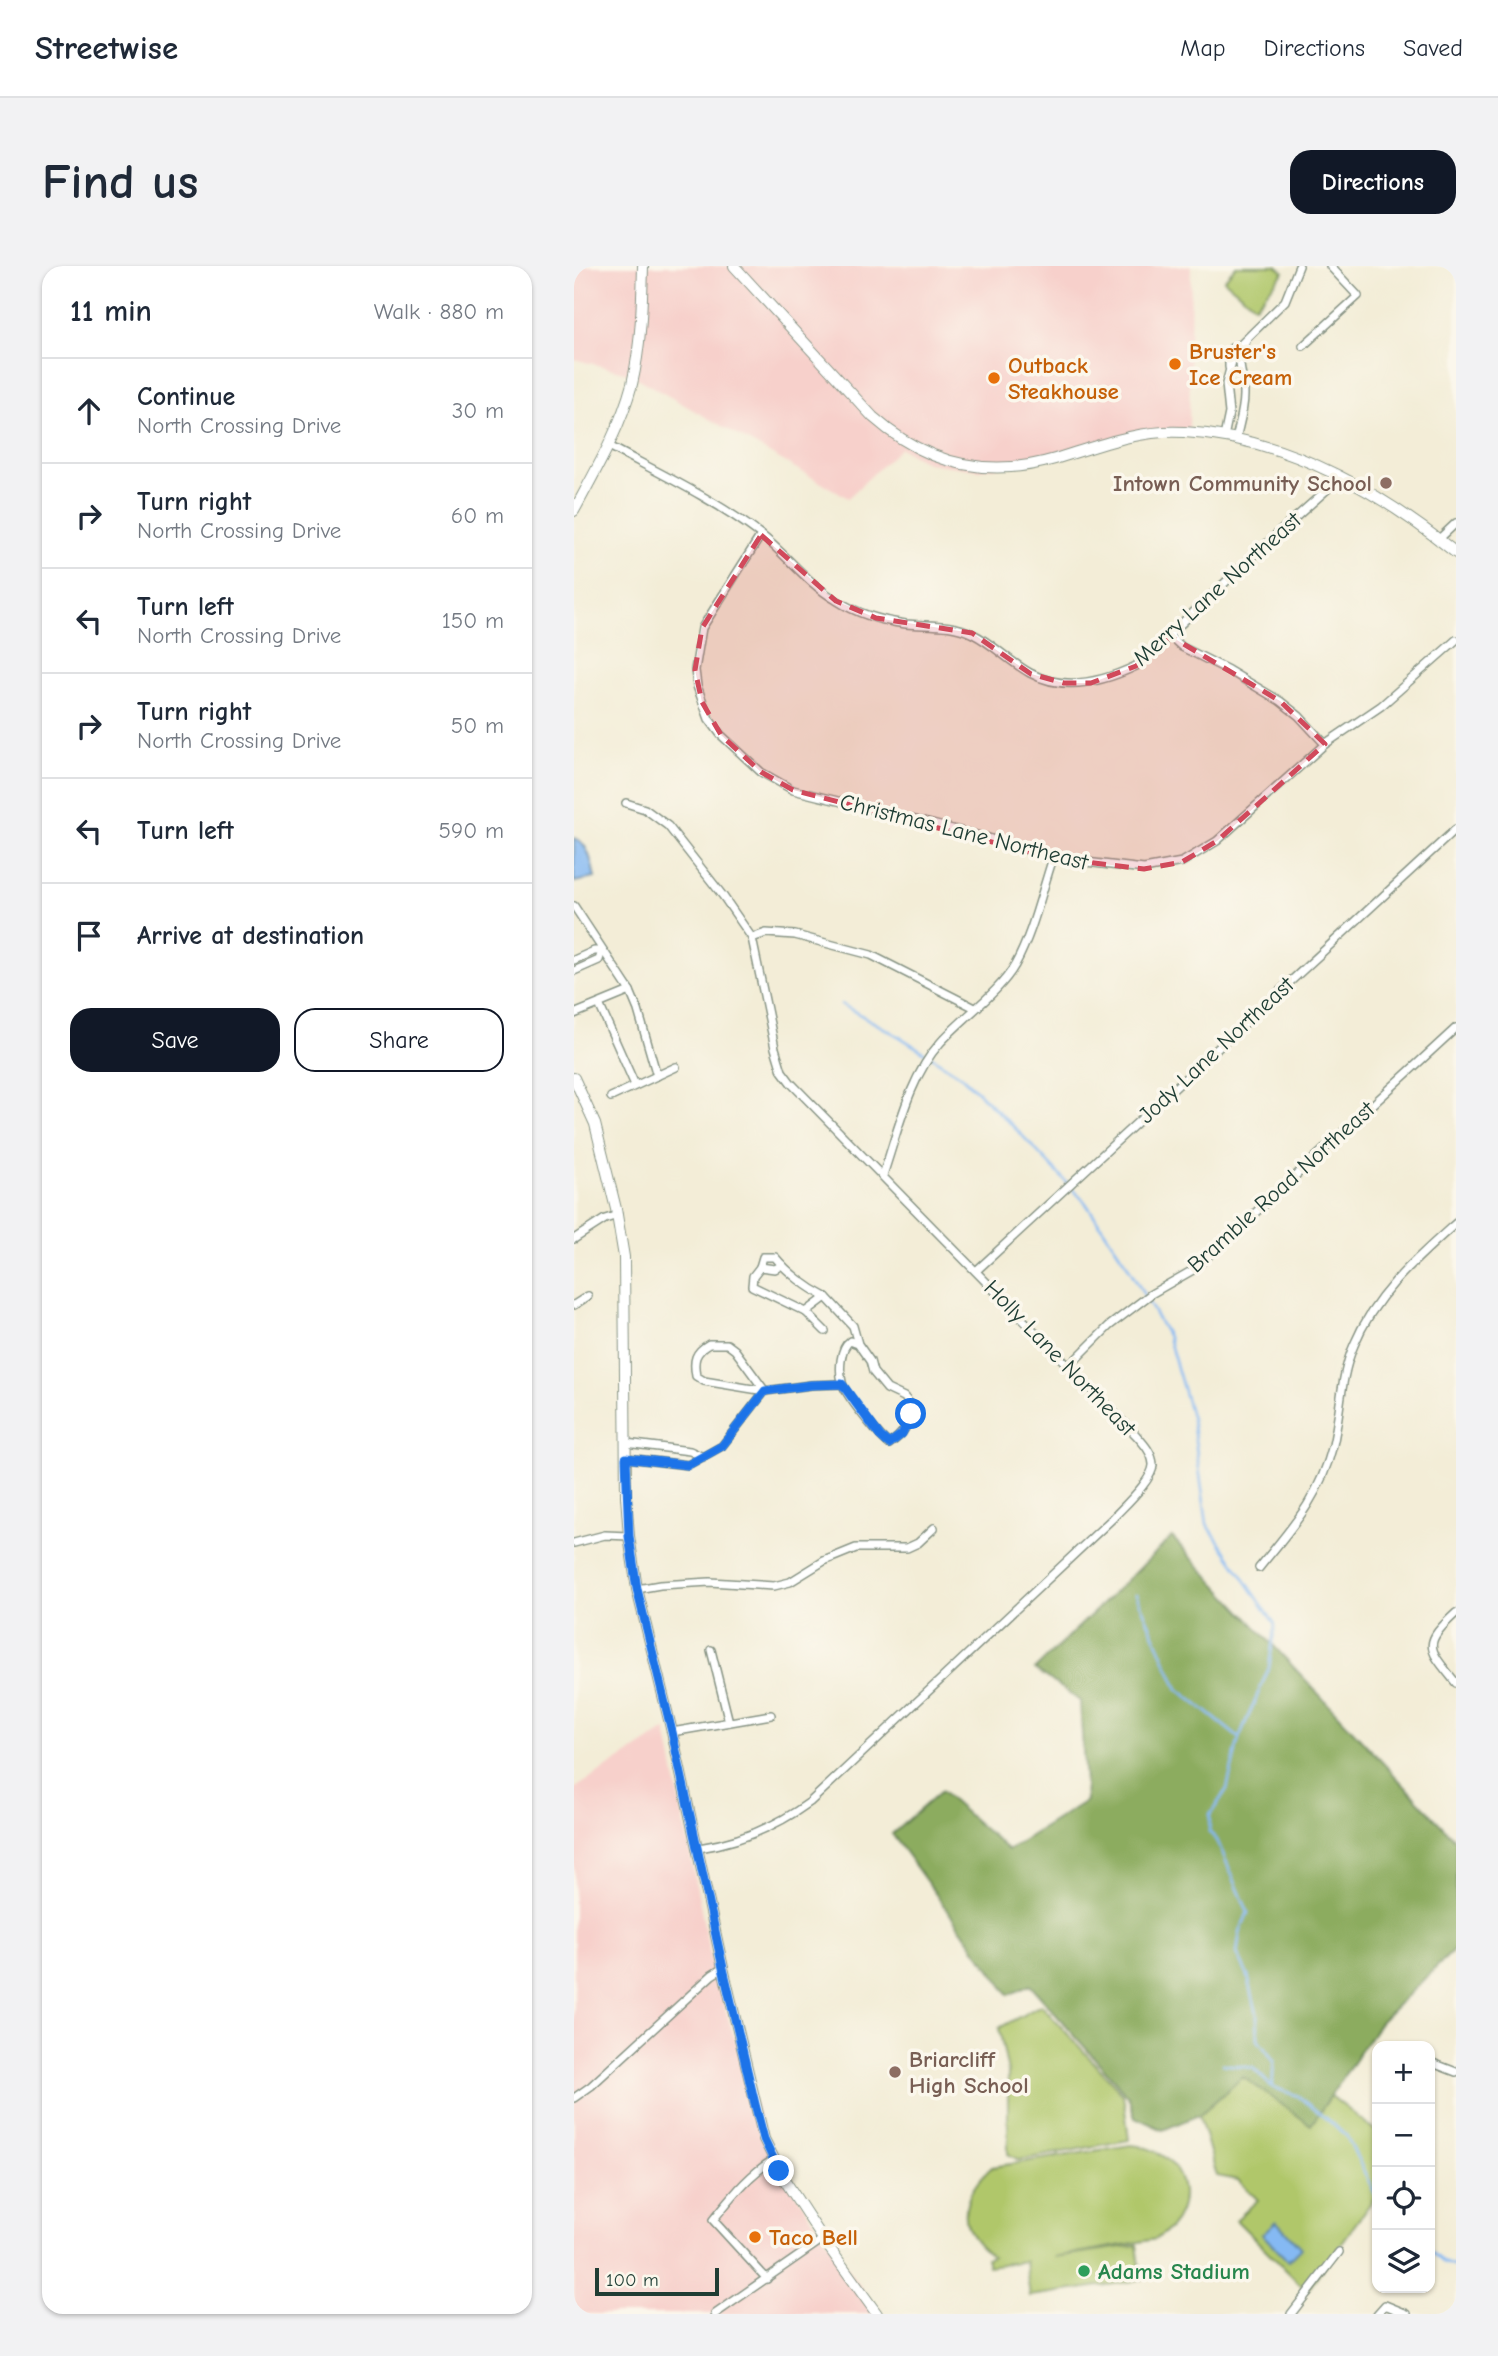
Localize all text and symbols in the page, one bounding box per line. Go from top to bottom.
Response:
text: Streetwise [35,29,178,67]
text: Map [1180,34,1226,62]
text: Directions [1264,34,1365,62]
text: Saved [1403,34,1463,62]
button: Directions [1290,150,1456,214]
text: Find us [42,154,198,210]
text: 11 min [70,294,152,329]
text: Walk · 880 m [374,298,504,325]
place label: Bruster's Ice Cream [1189,338,1292,391]
place label: Outback Steakhouse [1008,352,1119,405]
marker: Bruster's Ice Cream [1167,356,1183,372]
marker: Outback Steakhouse [986,370,1002,386]
text: Continue [137,382,235,412]
icon: ahead [70,392,108,430]
text: 30 m [452,397,504,424]
text: North Crossing Drive [137,412,341,439]
place label: Intown Community School [1113,470,1372,497]
marker: Intown Community School [1378,475,1394,491]
text: Turn right [137,487,251,517]
icon: right [70,497,108,535]
text: 60 m [451,502,504,529]
street label: Merry Lane Northeast [1127,505,1308,672]
text: North Crossing Drive [137,517,341,544]
text: Turn left [137,592,234,622]
icon: left [70,602,108,640]
text: 150 m [442,607,504,634]
text: North Crossing Drive [137,622,341,649]
text: Turn right [137,697,251,727]
icon: right [70,707,108,745]
text: 50 m [451,712,504,739]
text: North Crossing Drive [137,727,341,754]
street label: Christmas Lane Northeast [837,788,1092,876]
icon: left [70,812,108,850]
text: Turn left [137,816,234,846]
text: 590 m [439,817,504,844]
icon: arrive [70,917,108,955]
text: Arrive at destination [137,921,364,951]
street label: Jody Lane Northeast [1133,970,1300,1129]
button: Save [70,1008,280,1072]
button: Share [294,1008,504,1072]
street label: Bramble Road Northeast [1182,1095,1381,1278]
street label: Holly Lane Northeast [979,1274,1142,1443]
route start [895,1398,926,1429]
map controls [1372,2041,1435,2293]
button: + [1372,2041,1435,2104]
place label: Briarcliff High School [909,2046,1029,2099]
marker: Briarcliff High School [887,2064,903,2080]
button: − [1372,2104,1435,2167]
route end [763,2155,794,2186]
button: locate [1372,2167,1435,2230]
place label: Taco Bell [769,2224,858,2251]
marker: Taco Bell [747,2229,763,2245]
button: layers [1372,2230,1435,2293]
place label: Adams Stadium [1098,2258,1250,2285]
marker: Adams Stadium [1076,2263,1092,2279]
scale bar [595,2265,719,2297]
text: 100 m [606,2269,659,2291]

